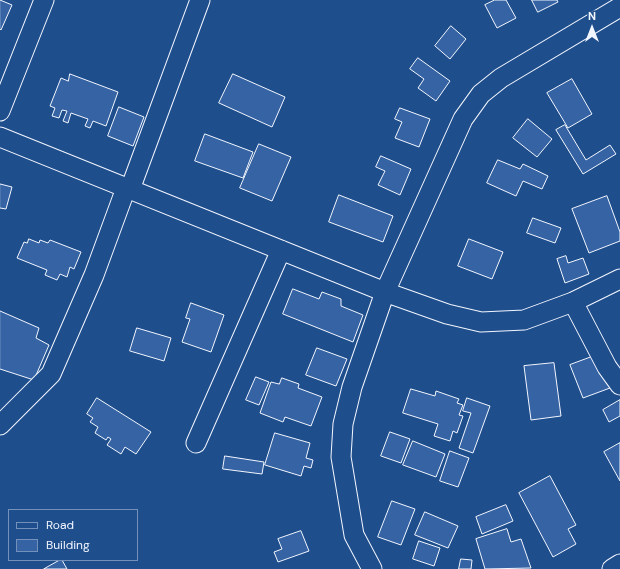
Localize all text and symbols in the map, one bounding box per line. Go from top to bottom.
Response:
north arrow [572,8,612,48]
text: N [588,9,596,23]
legend [8,509,138,561]
text: Road [46,517,74,533]
text: Building [46,537,90,553]

